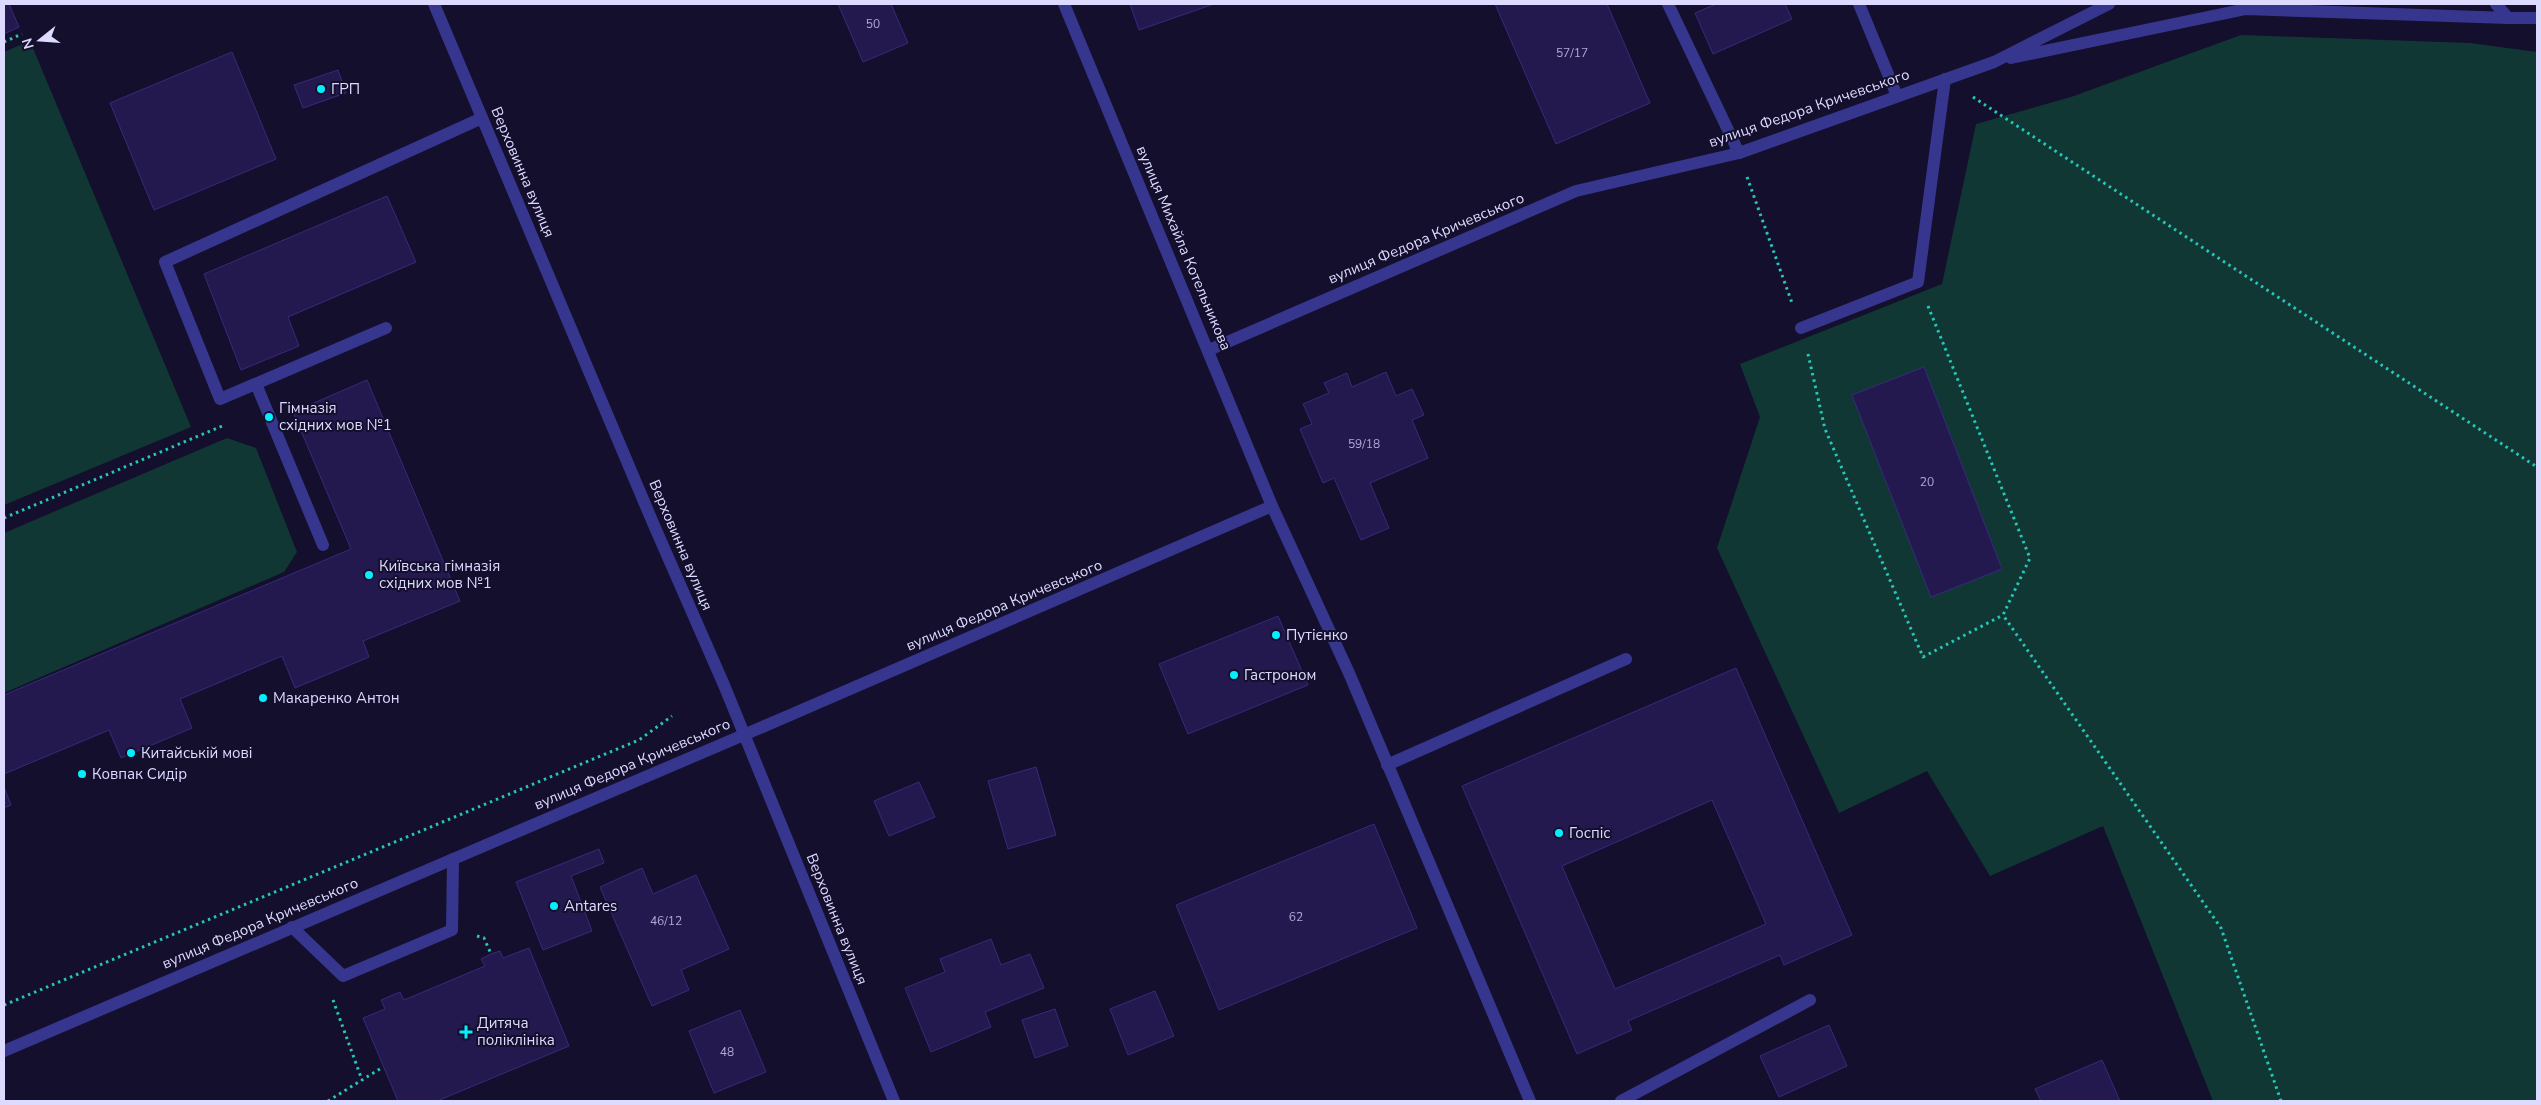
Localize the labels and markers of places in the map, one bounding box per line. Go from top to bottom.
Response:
place label: ГРП [331,79,360,99]
marker: ГРП [315,83,327,95]
place label: Гімназія східних мов №1 [279,398,392,435]
marker: Гімназія східних мов №1 [263,411,275,423]
place label: Київська гімназія східних мов №1 [379,556,500,593]
marker: Київська гімназія східних мов №1 [363,569,375,581]
place label: Путієнко [1286,625,1348,645]
marker: Путієнко [1270,629,1282,641]
place label: Гастроном [1244,665,1317,685]
marker: Гастроном [1228,669,1240,681]
place label: Макаренко Антон [273,688,400,708]
marker: Макаренко Антон [257,692,269,704]
place label: Китайській мові [141,743,252,763]
marker: Китайській мові [125,747,137,759]
place label: Ковпак Сидір [92,764,187,784]
marker: Ковпак Сидір [76,768,88,780]
place label: Госпіс [1569,823,1610,843]
marker: Госпіс [1553,827,1565,839]
place label: Antares [564,896,617,916]
marker: Antares [548,900,560,912]
place label: Дитяча поліклініка [477,1013,555,1050]
marker: Дитяча поліклініка [459,1025,473,1039]

